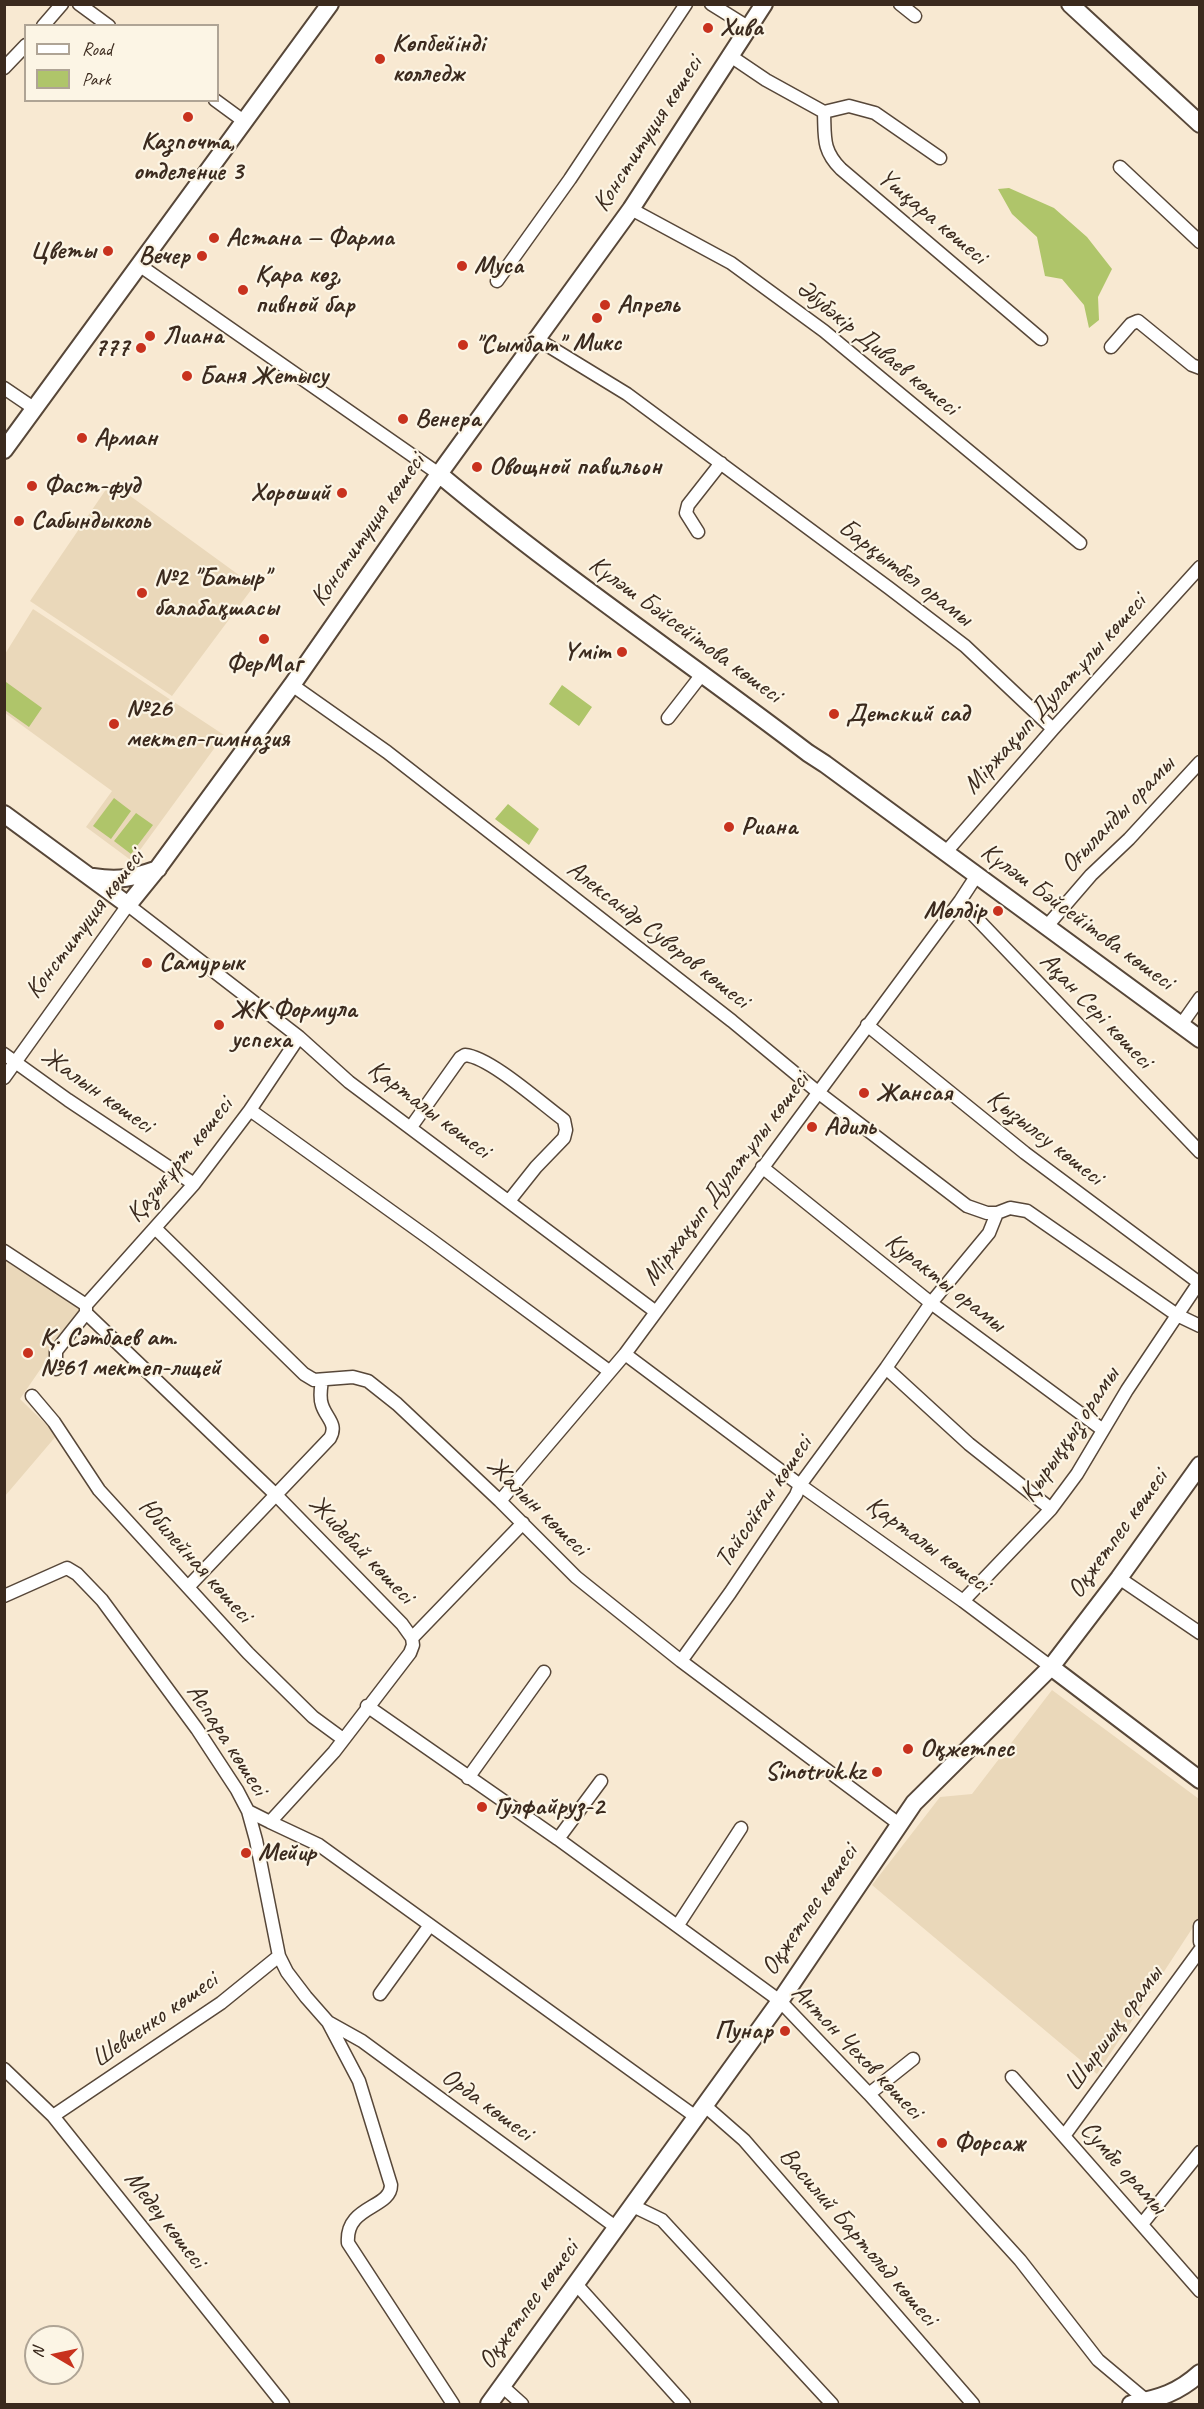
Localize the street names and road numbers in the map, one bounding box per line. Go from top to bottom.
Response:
street label: Конституция көшесі [586,50,710,218]
street label: Үшқара көшесі [871,162,993,272]
street label: Әбубәкір Диваев көшесі [789,273,965,423]
street label: Конституция көшесі [304,448,432,612]
street label: Барқытбел орамы [832,512,978,634]
street label: Күләш Бәйсейітова көшесі [582,549,788,711]
street label: Міржақып Дулатұлы көшесі [957,587,1153,801]
street label: Оғыланды орамы [1054,750,1182,880]
street label: Күләш Бәйсейітова көшесі [974,836,1180,998]
street label: Конституция көшесі [19,843,151,1005]
street label: Александр Суворов көшесі [560,854,756,1016]
street label: Ақан Сері көшесі [1033,946,1159,1076]
street label: Жалын көшесі [35,1041,159,1141]
street label: Қарталы көшесі [361,1054,497,1166]
street label: Міржақып Дулатұлы көшесі [636,1066,816,1292]
street label: Қызылсу көшесі [981,1083,1109,1193]
street label: Қазығұрт көшесі [120,1091,240,1229]
street label: Қуракты орамы [879,1226,1011,1340]
street label: Қырыққыз орамы [1013,1361,1127,1509]
street label: Тайсойған көшесі [708,1430,820,1574]
street label: Жалын көшесі [479,1451,595,1563]
street label: Оқжетпес көшесі [1061,1463,1175,1605]
street label: Жидебай көшесі [301,1489,421,1611]
street label: Қарталы көшесі [860,1490,996,1600]
street label: Юбилейная көшесі [131,1492,259,1630]
street label: Аспара көшесі [179,1678,275,1802]
street label: Оқжетпес көшесі [755,1838,865,1982]
street label: Шыршық орамы [1058,1960,1170,2098]
street label: Шевченко көшесі [86,1965,224,2075]
street label: Антон Чехов көшесі [785,1978,929,2126]
street label: Орда көшесі [435,2061,539,2149]
street label: Сумбе орамы [1073,2115,1173,2221]
street label: Василий Бартольд көшесі [772,2141,944,2333]
street label: Медеу көшесі [117,2165,213,2275]
street label: Оқжетпес көшесі [472,2234,586,2376]

